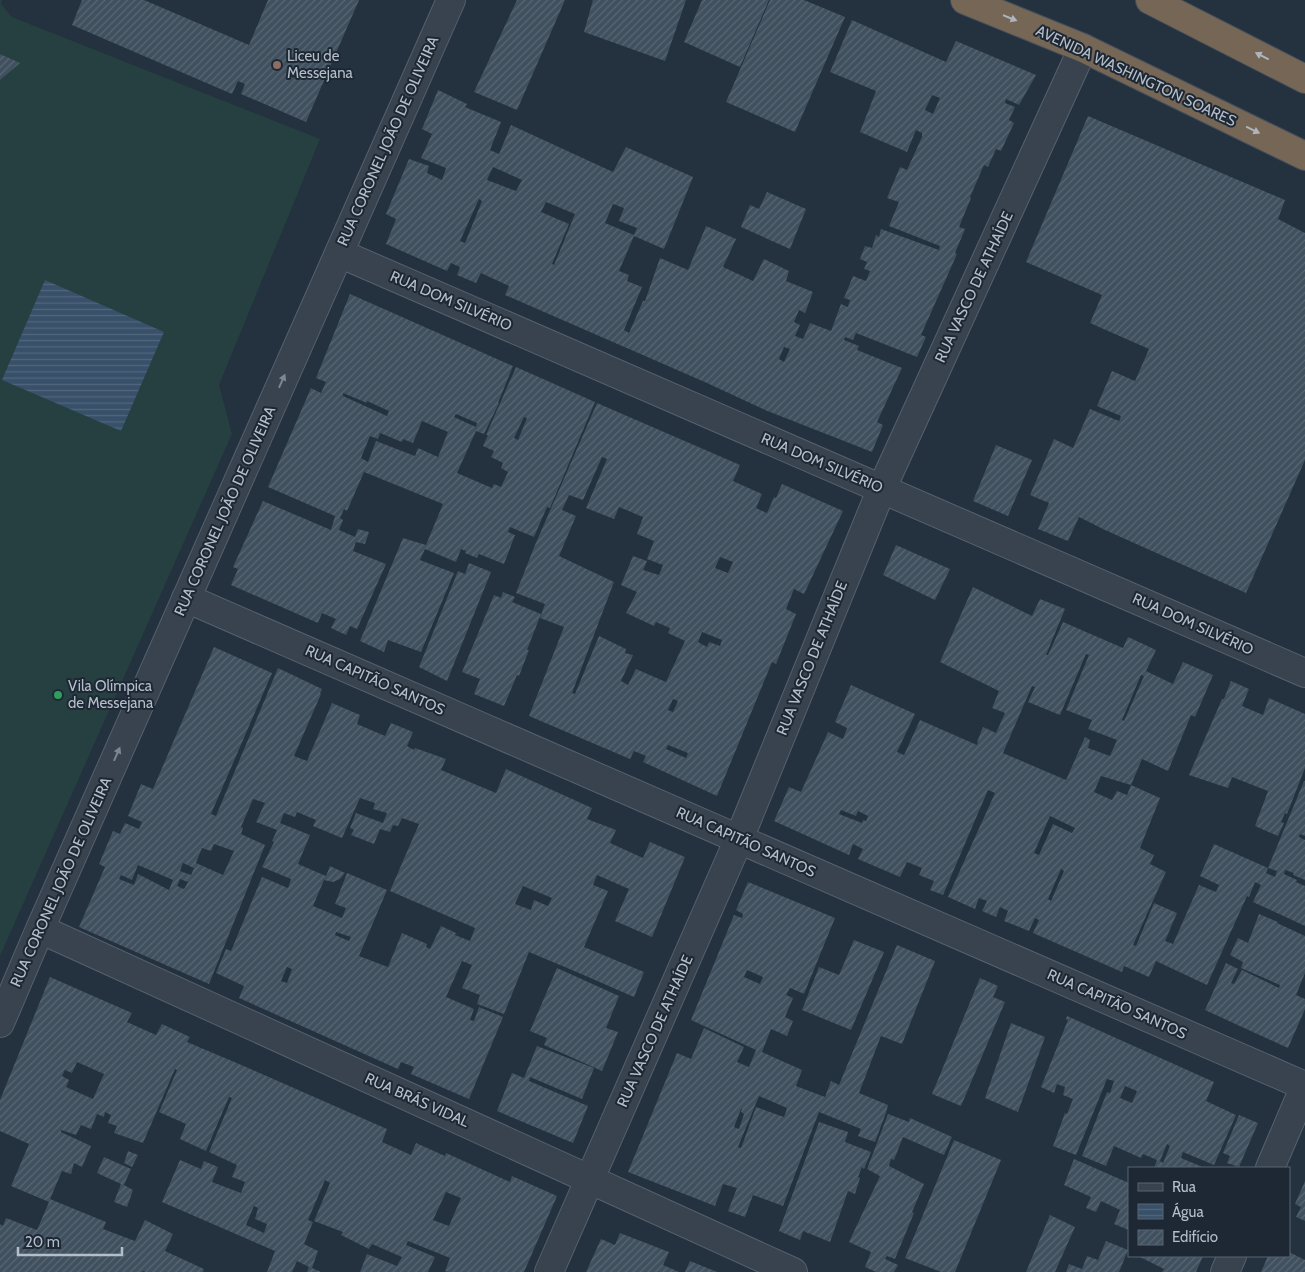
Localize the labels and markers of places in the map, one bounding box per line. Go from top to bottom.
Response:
place label: Liceu de Messejana [287,47,354,82]
marker: Liceu de Messejana [271,59,283,71]
place label: Vila Olímpica de Messejana [68,677,154,712]
marker: Vila Olímpica de Messejana [52,689,64,701]

